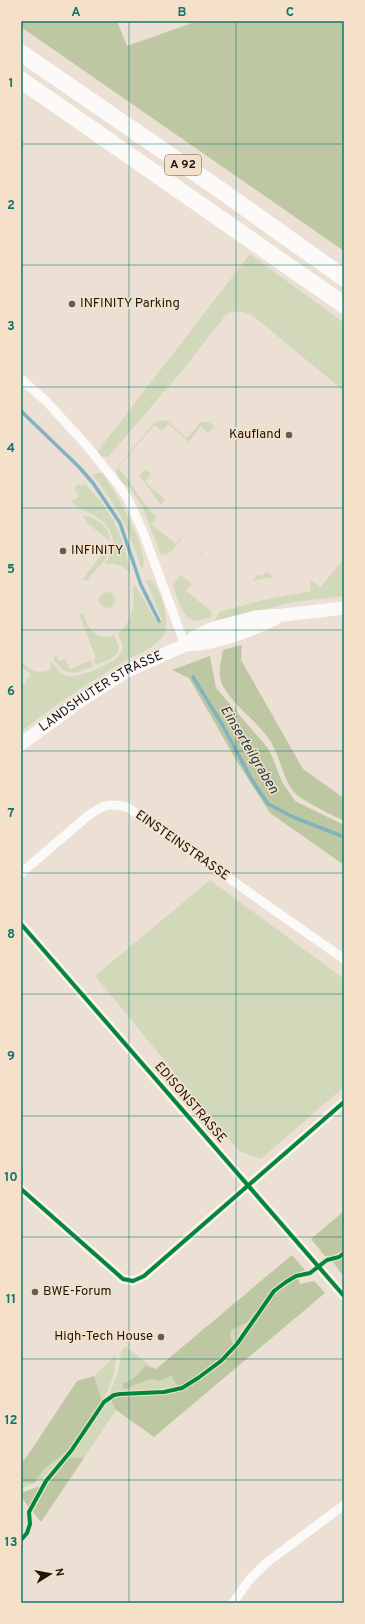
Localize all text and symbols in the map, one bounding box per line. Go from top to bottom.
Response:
text: A [71,5,81,21]
text: B [178,5,187,21]
text: C [286,5,294,21]
text: 1 [8,76,14,92]
road number: A 92 [165,155,201,175]
text: 2 [7,198,15,214]
place label: INFINITY Parking [80,296,180,312]
marker: INFINITY Parking [67,299,77,309]
text: 3 [7,319,15,335]
place label: Kaufland [229,427,281,443]
marker: Kaufland [284,430,294,440]
text: 4 [7,441,15,457]
place label: INFINITY [71,543,123,559]
marker: INFINITY [58,546,68,556]
text: 5 [7,562,15,578]
street label: LANDSHUTER STRASSE [36,648,165,736]
text: 6 [7,684,15,700]
water label: Einserteilgraben [216,703,282,797]
text: 7 [8,806,15,822]
street label: EINSTEINSTRASSE [132,807,232,885]
text: 8 [7,927,15,943]
text: 9 [7,1049,15,1065]
street label: EDISONSTRASSE [151,1059,229,1147]
text: 10 [4,1170,18,1186]
place label: BWE-Forum [43,1284,112,1300]
marker: BWE-Forum [30,1287,40,1297]
text: 11 [6,1292,16,1308]
place label: High-Tech House [54,1329,153,1345]
marker: High-Tech House [156,1332,166,1342]
text: 12 [4,1413,18,1429]
text: 13 [5,1535,18,1551]
north arrow [30,1554,70,1594]
text: N [51,1567,66,1577]

